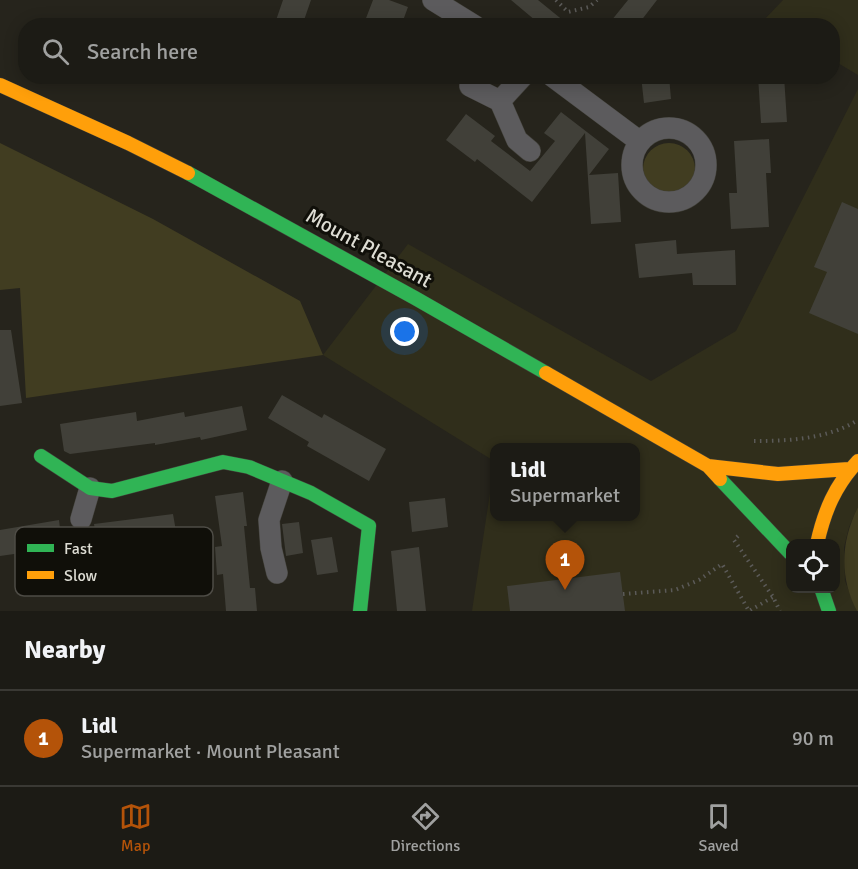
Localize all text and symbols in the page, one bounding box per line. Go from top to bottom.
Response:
search box [18,18,840,84]
icon: search [39,35,72,68]
text: Search here [87,38,198,65]
street label: Mount Pleasant [301,203,437,293]
your location [390,317,419,346]
popup [490,443,640,521]
text: Lidl [510,456,546,483]
text: Supermarket [510,483,620,508]
legend [15,527,213,596]
text: Fast [64,539,93,559]
map controls [786,539,840,593]
button: locate [786,539,840,593]
pin: 1 [546,540,584,590]
text: Slow [64,566,98,586]
text: Nearby [24,634,105,666]
text: Lidl [81,712,117,739]
text: 1 [38,726,49,751]
text: 90 m [792,726,834,751]
text: Supermarket · Mount Pleasant [81,739,340,764]
tab: Map [119,800,152,856]
tab: Directions [390,800,460,856]
tab: Saved [699,800,739,856]

